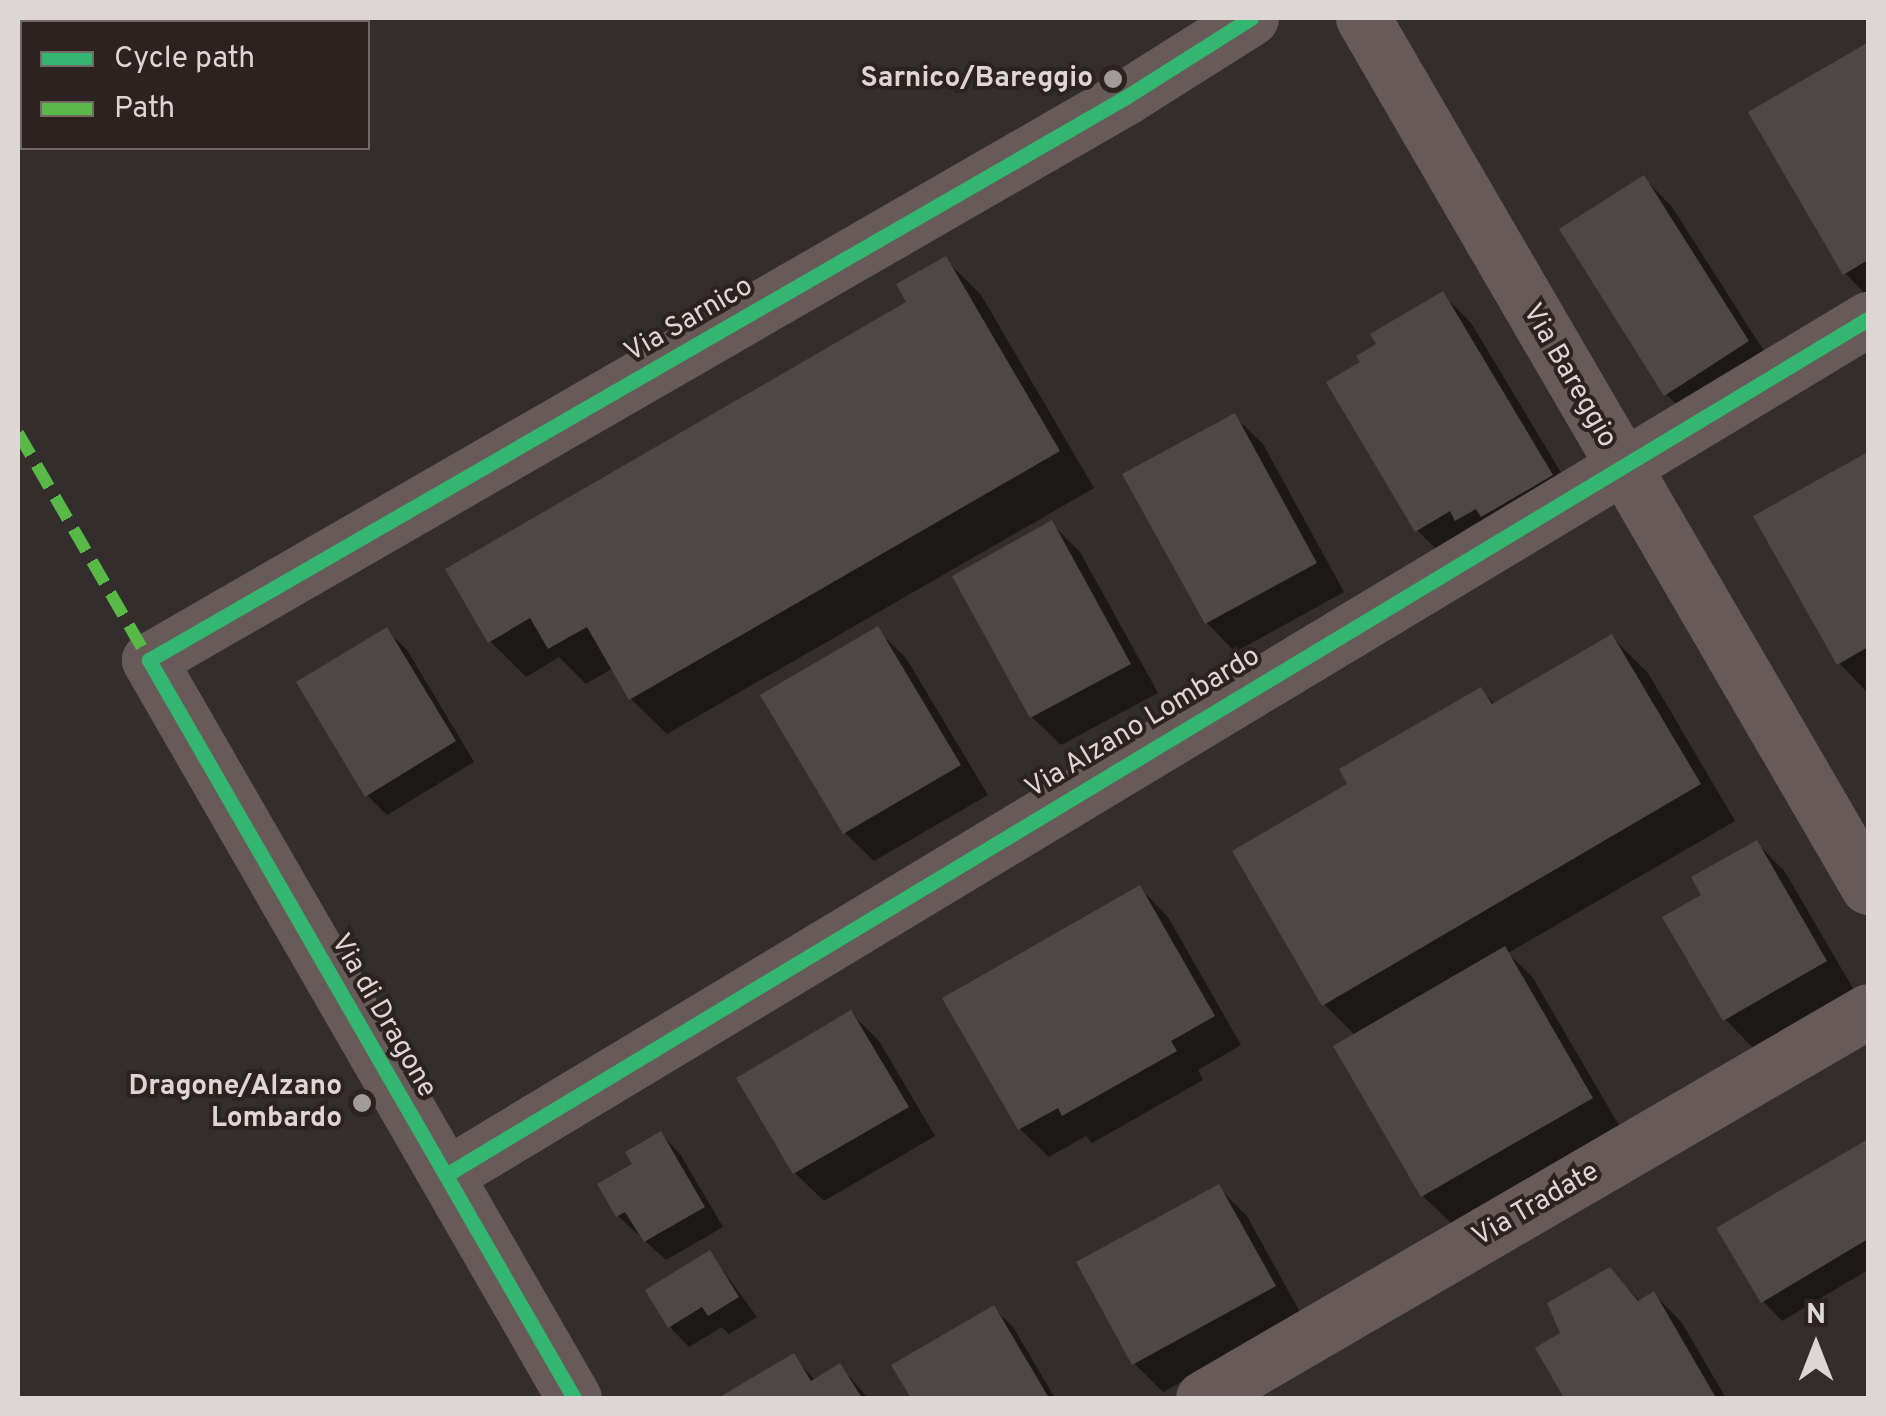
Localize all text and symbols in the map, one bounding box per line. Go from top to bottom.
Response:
legend [20,20,370,150]
text: Cycle path [114,41,255,78]
place label: Sarnico/Bareggio [861,62,1093,96]
marker: Sarnico/Bareggio [1102,68,1124,90]
text: Path [114,91,175,128]
street label: Via Sarnico [619,270,759,370]
street label: Via Bareggio [1514,298,1624,454]
street label: Via Alzano Lombardo [1019,640,1267,806]
street label: Via di Dragone [323,928,443,1104]
place label: Dragone/Alzano Lombardo [128,1070,342,1136]
marker: Dragone/Alzano Lombardo [351,1092,373,1114]
street label: Via Tradate [1466,1155,1606,1255]
north arrow [1766,1296,1866,1396]
text: N [1806,1298,1826,1334]

